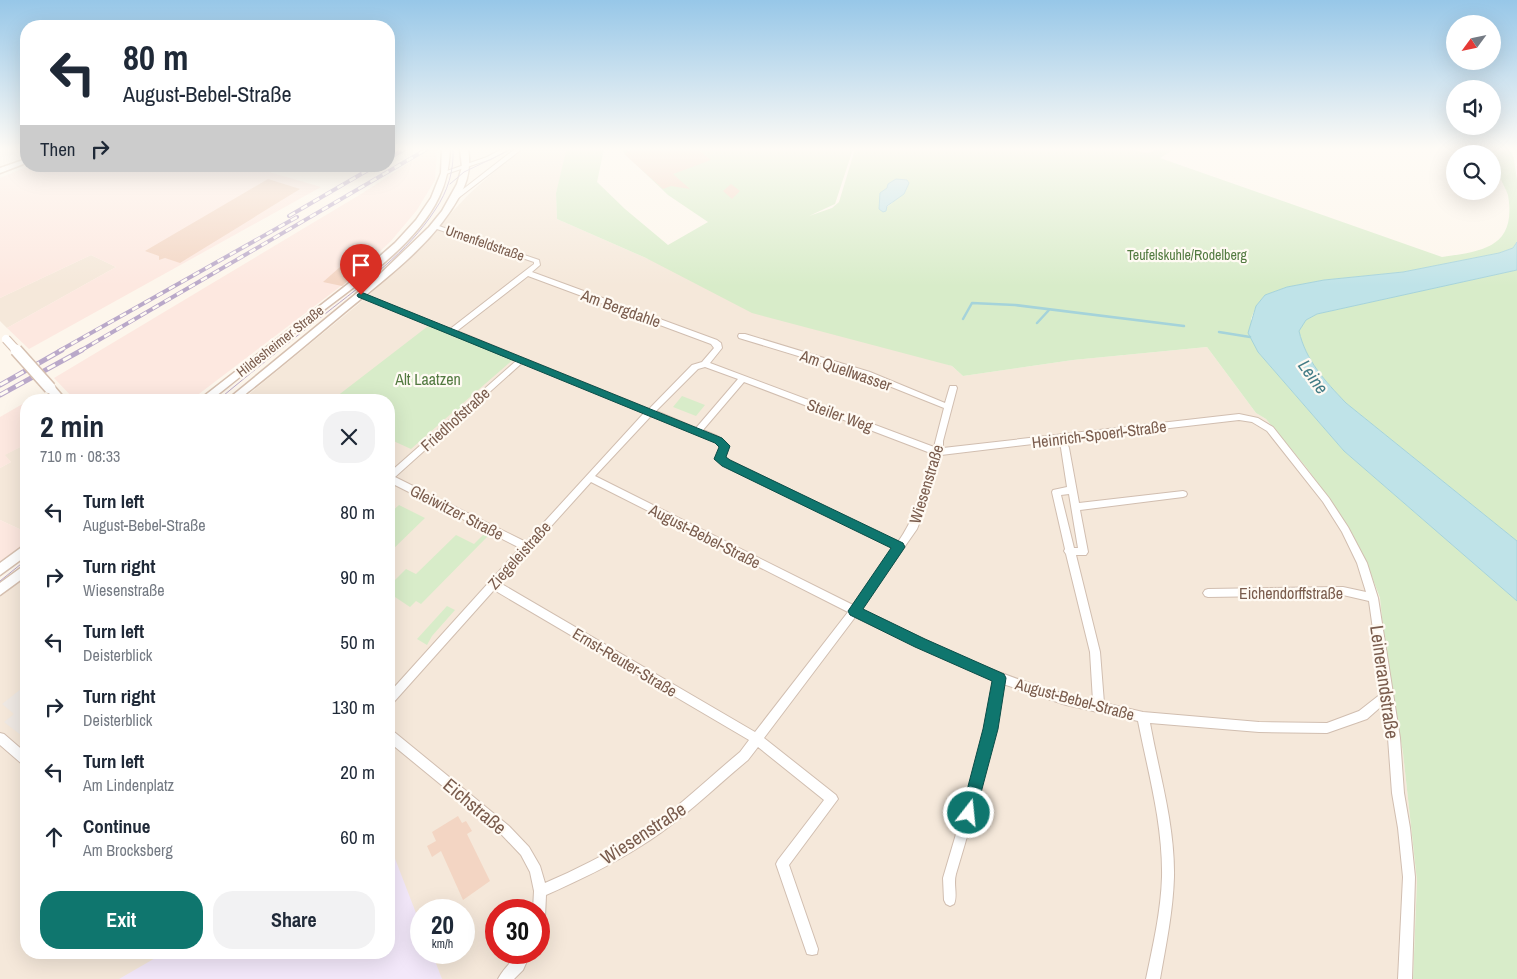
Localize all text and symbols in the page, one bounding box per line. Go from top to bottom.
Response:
north arrow [1446,15,1501,70]
map controls [1446,15,1501,200]
text: 80 m [123,34,188,81]
icon: left [40,40,105,105]
text: August-Bebel-Straße [123,79,291,109]
button: sound [1446,80,1501,135]
icon: right [86,135,114,163]
text: Then [40,136,76,162]
button: search [1446,145,1501,200]
street label: Urnenfeldstraße [443,221,527,265]
pin [340,244,382,295]
park label: Teufelskuhle/Rodelberg [1127,246,1248,264]
icon: arrive [347,251,375,279]
street label: Am Bergdahle [577,283,664,333]
street label: Hildesheimer Straße [233,301,327,381]
street label: Am Quellwasser [796,344,895,396]
water label: Leine [1292,354,1334,399]
park label: Alt Laatzen [394,368,461,390]
street label: Friedhofstraße [416,382,494,456]
street label: Steiler Weg [804,393,877,437]
text: 2 min [40,406,104,446]
button: close [323,411,375,463]
street label: Heinrich-Spoerl-Straße [1030,415,1168,453]
street label: Wiesenstraße [904,442,948,526]
text: 710 m · 08:33 [40,445,120,467]
street label: Gleiwitzer Straße [407,479,507,545]
text: Turn left [83,488,144,514]
icon: left [40,498,68,526]
street label: August-Bebel-Straße [645,498,765,574]
text: 80 m [340,499,375,525]
text: August-Bebel-Straße [83,514,206,536]
street label: Ziegeleistraße [483,516,555,594]
text: Turn right [83,553,155,579]
icon: right [40,563,68,591]
text: 90 m [340,564,375,590]
text: Wiesenstraße [83,579,165,601]
street label: Eichendorffstraße [1239,582,1343,604]
text: Turn left [83,618,144,644]
street label: Ernst-Reuter-Straße [569,622,681,702]
street label: Leinerandstraße [1364,624,1406,740]
icon: left [40,628,68,656]
text: 50 m [340,629,375,655]
text: Deisterblick [83,644,152,666]
street label: August-Bebel-Straße [1012,672,1137,725]
text: Turn right [83,683,155,709]
icon: right [40,693,68,721]
text: 130 m [332,694,375,720]
text: Deisterblick [83,709,152,731]
text: Turn left [83,748,144,774]
icon: left [40,758,68,786]
text: 20 m [340,759,375,785]
street label: Eichstraße [438,772,512,840]
text: Am Lindenplatz [83,774,174,796]
position arrow [942,786,994,838]
street label: Wiesenstraße [595,796,691,870]
text: Continue [83,813,151,839]
icon: ahead [40,823,68,851]
text: 60 m [340,824,375,850]
text: Am Brocksberg [83,839,173,861]
button: Exit [40,891,203,949]
button: Share [213,891,375,949]
speed limit sign: 30 [485,899,550,964]
text: 20 [431,908,454,942]
text: km/h [432,936,453,952]

